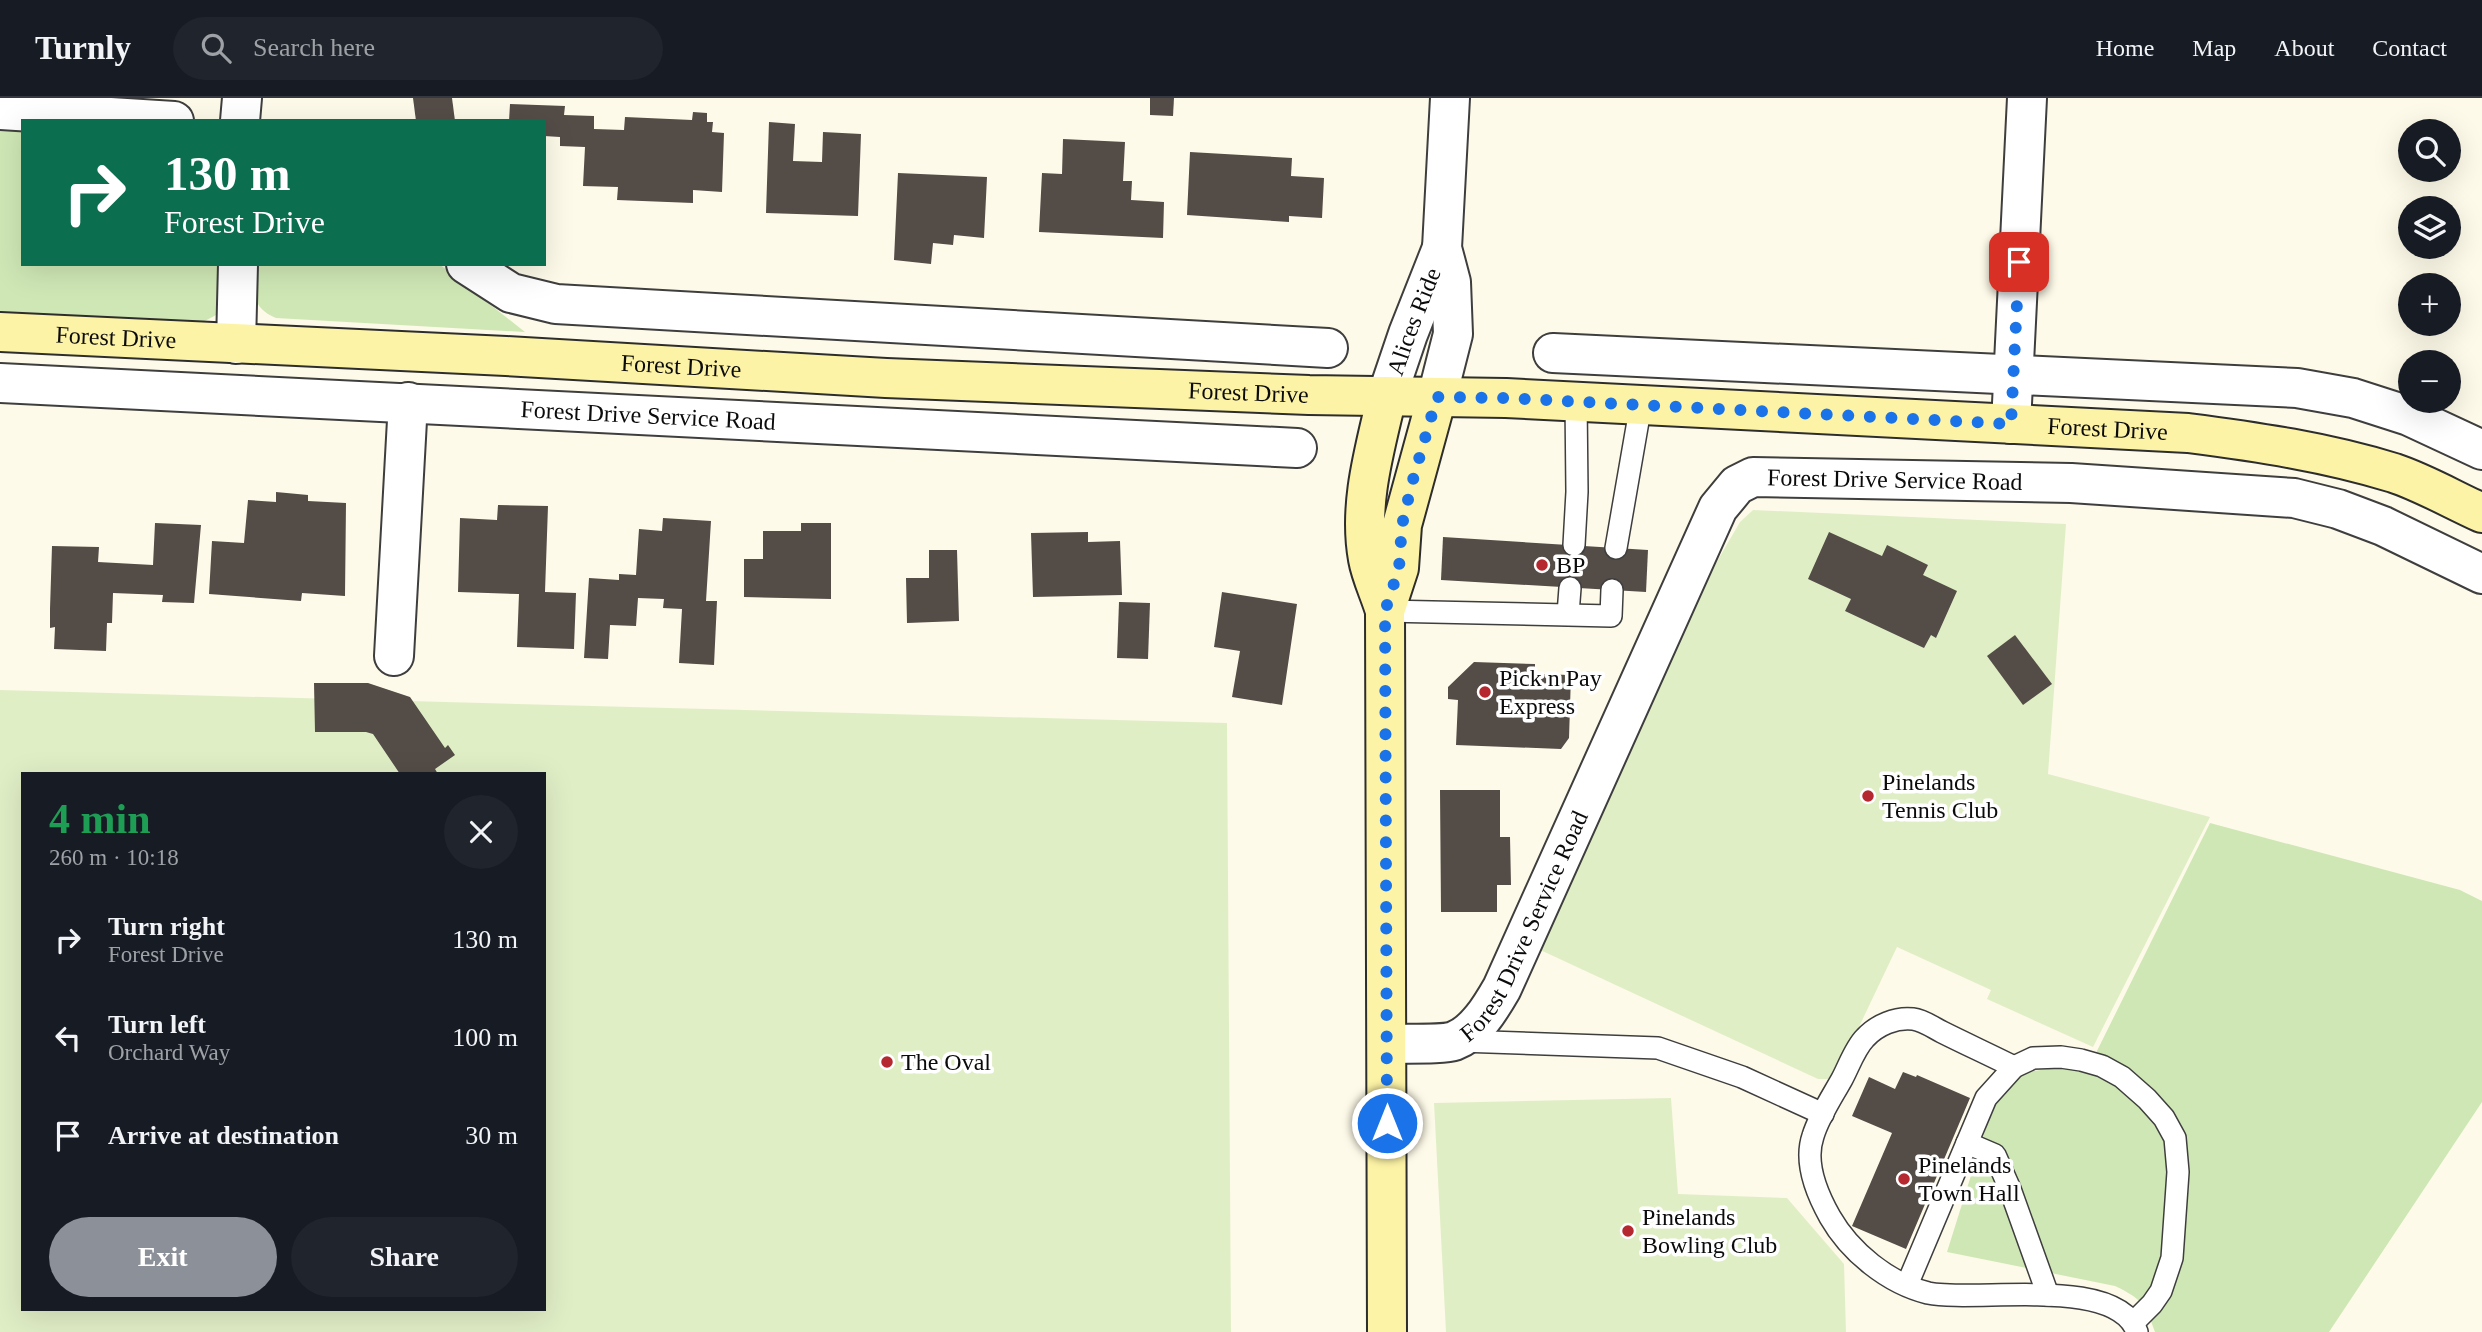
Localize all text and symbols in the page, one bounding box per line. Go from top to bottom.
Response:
search box [173,17,663,80]
icon: search [197,29,235,67]
text: Turnly [35,30,131,66]
text: Search here [253,33,375,62]
text: Home [2096,35,2154,61]
text: Map [2192,35,2236,61]
text: About [2274,35,2334,61]
text: Contact [2372,35,2447,61]
map controls [2398,119,2461,413]
button: search [2398,119,2461,182]
text: 130 m [164,146,291,201]
icon: right [49,147,140,238]
button: layers [2398,196,2461,259]
text: Forest Drive [164,204,325,240]
pin [1989,232,2049,292]
icon: arrive [2000,243,2038,281]
street label: Alices Ride [1382,264,1446,379]
button: + [2398,273,2461,336]
street label: Forest Drive [55,322,177,353]
street label: Forest Drive [620,350,742,383]
button: − [2398,350,2461,413]
street label: Forest Drive [1188,377,1309,408]
street label: Forest Drive Service Road [520,396,776,435]
street label: Forest Drive [2047,413,2169,445]
street label: Forest Drive Service Road [1767,464,2023,495]
place label: BP [1556,552,1585,578]
marker: BP [1534,557,1550,573]
place label: Pick n Pay Express [1499,665,1602,719]
marker: Pick n Pay Express [1477,684,1493,700]
place label: Pinelands Tennis Club [1882,769,1998,823]
marker: Pinelands Tennis Club [1860,788,1876,804]
button: close [444,795,518,869]
text: 4 min [49,796,151,842]
street label: Forest Drive Service Road [1455,807,1593,1047]
text: 260 m · 10:18 [49,845,179,870]
text: Turn right [108,912,225,941]
icon: right [49,921,87,959]
text: 130 m [452,925,518,954]
text: Forest Drive [108,942,224,967]
text: Turn left [108,1010,206,1039]
icon: left [49,1019,87,1057]
text: 100 m [452,1023,518,1052]
text: Orchard Way [108,1040,230,1065]
place label: The Oval [901,1049,991,1075]
marker: The Oval [879,1054,895,1070]
position arrow [1350,1086,1424,1160]
icon: arrive [49,1117,87,1155]
text: Arrive at destination [108,1121,339,1150]
text: 30 m [465,1121,518,1150]
place label: Pinelands Town Hall [1918,1152,2020,1206]
marker: Pinelands Town Hall [1896,1171,1912,1187]
place label: Pinelands Bowling Club [1642,1204,1777,1258]
button: Exit [49,1217,277,1297]
button: Share [291,1217,518,1297]
marker: Pinelands Bowling Club [1620,1223,1636,1239]

